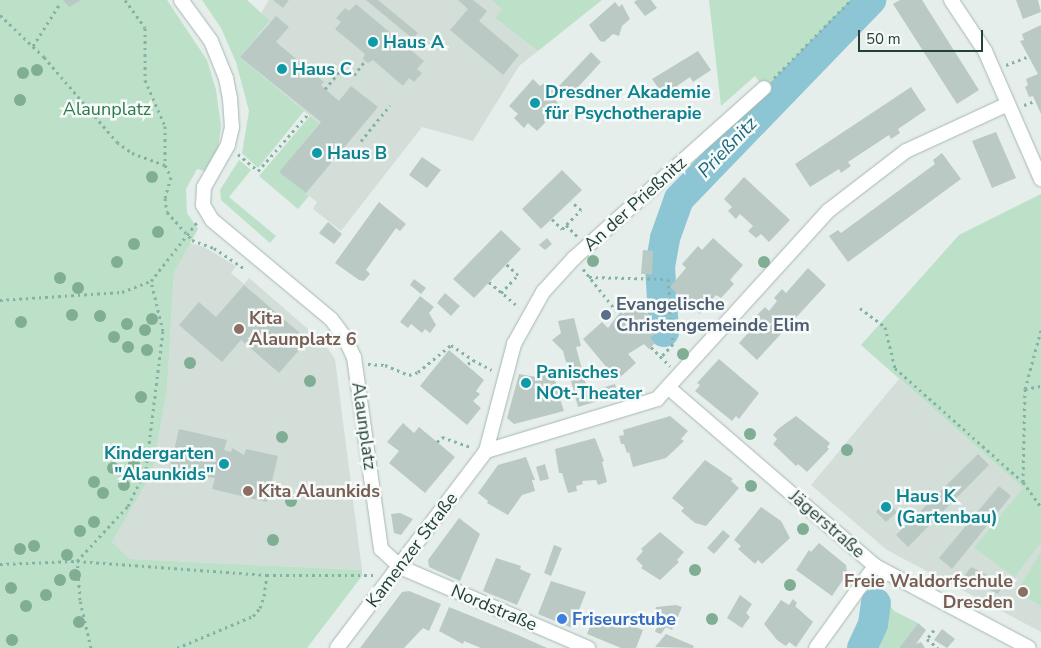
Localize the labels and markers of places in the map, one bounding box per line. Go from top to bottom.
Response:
place label: Haus A [383,31,444,53]
marker: Haus A [367,36,379,48]
place label: Haus C [292,58,352,80]
marker: Haus C [276,63,288,75]
place label: Dresdner Akademie für Psychotherapie [545,82,711,125]
marker: Dresdner Akademie für Psychotherapie [529,97,541,109]
place label: Haus B [327,142,387,164]
marker: Haus B [311,147,323,159]
place label: Evangelische Christengemeinde Elim [616,294,810,336]
place label: Kita Alaunplatz 6 [249,308,356,350]
marker: Evangelische Christengemeinde Elim [600,309,612,321]
marker: Kita Alaunplatz 6 [233,323,245,335]
place label: Panisches NOt-Theater [536,362,642,404]
marker: Panisches NOt-Theater [520,377,532,389]
place label: Kindergarten "Alaunkids" [104,443,214,486]
marker: Kindergarten "Alaunkids" [218,458,230,470]
place label: Kita Alaunkids [258,480,380,502]
marker: Kita Alaunkids [242,485,254,497]
place label: Haus K (Gartenbau) [896,486,998,528]
marker: Haus K (Gartenbau) [880,501,892,513]
place label: Freie Waldorfschule Dresden [844,571,1013,614]
marker: Freie Waldorfschule Dresden [1017,586,1029,598]
place label: Friseurstube [572,608,676,630]
marker: Friseurstube [556,613,568,625]

